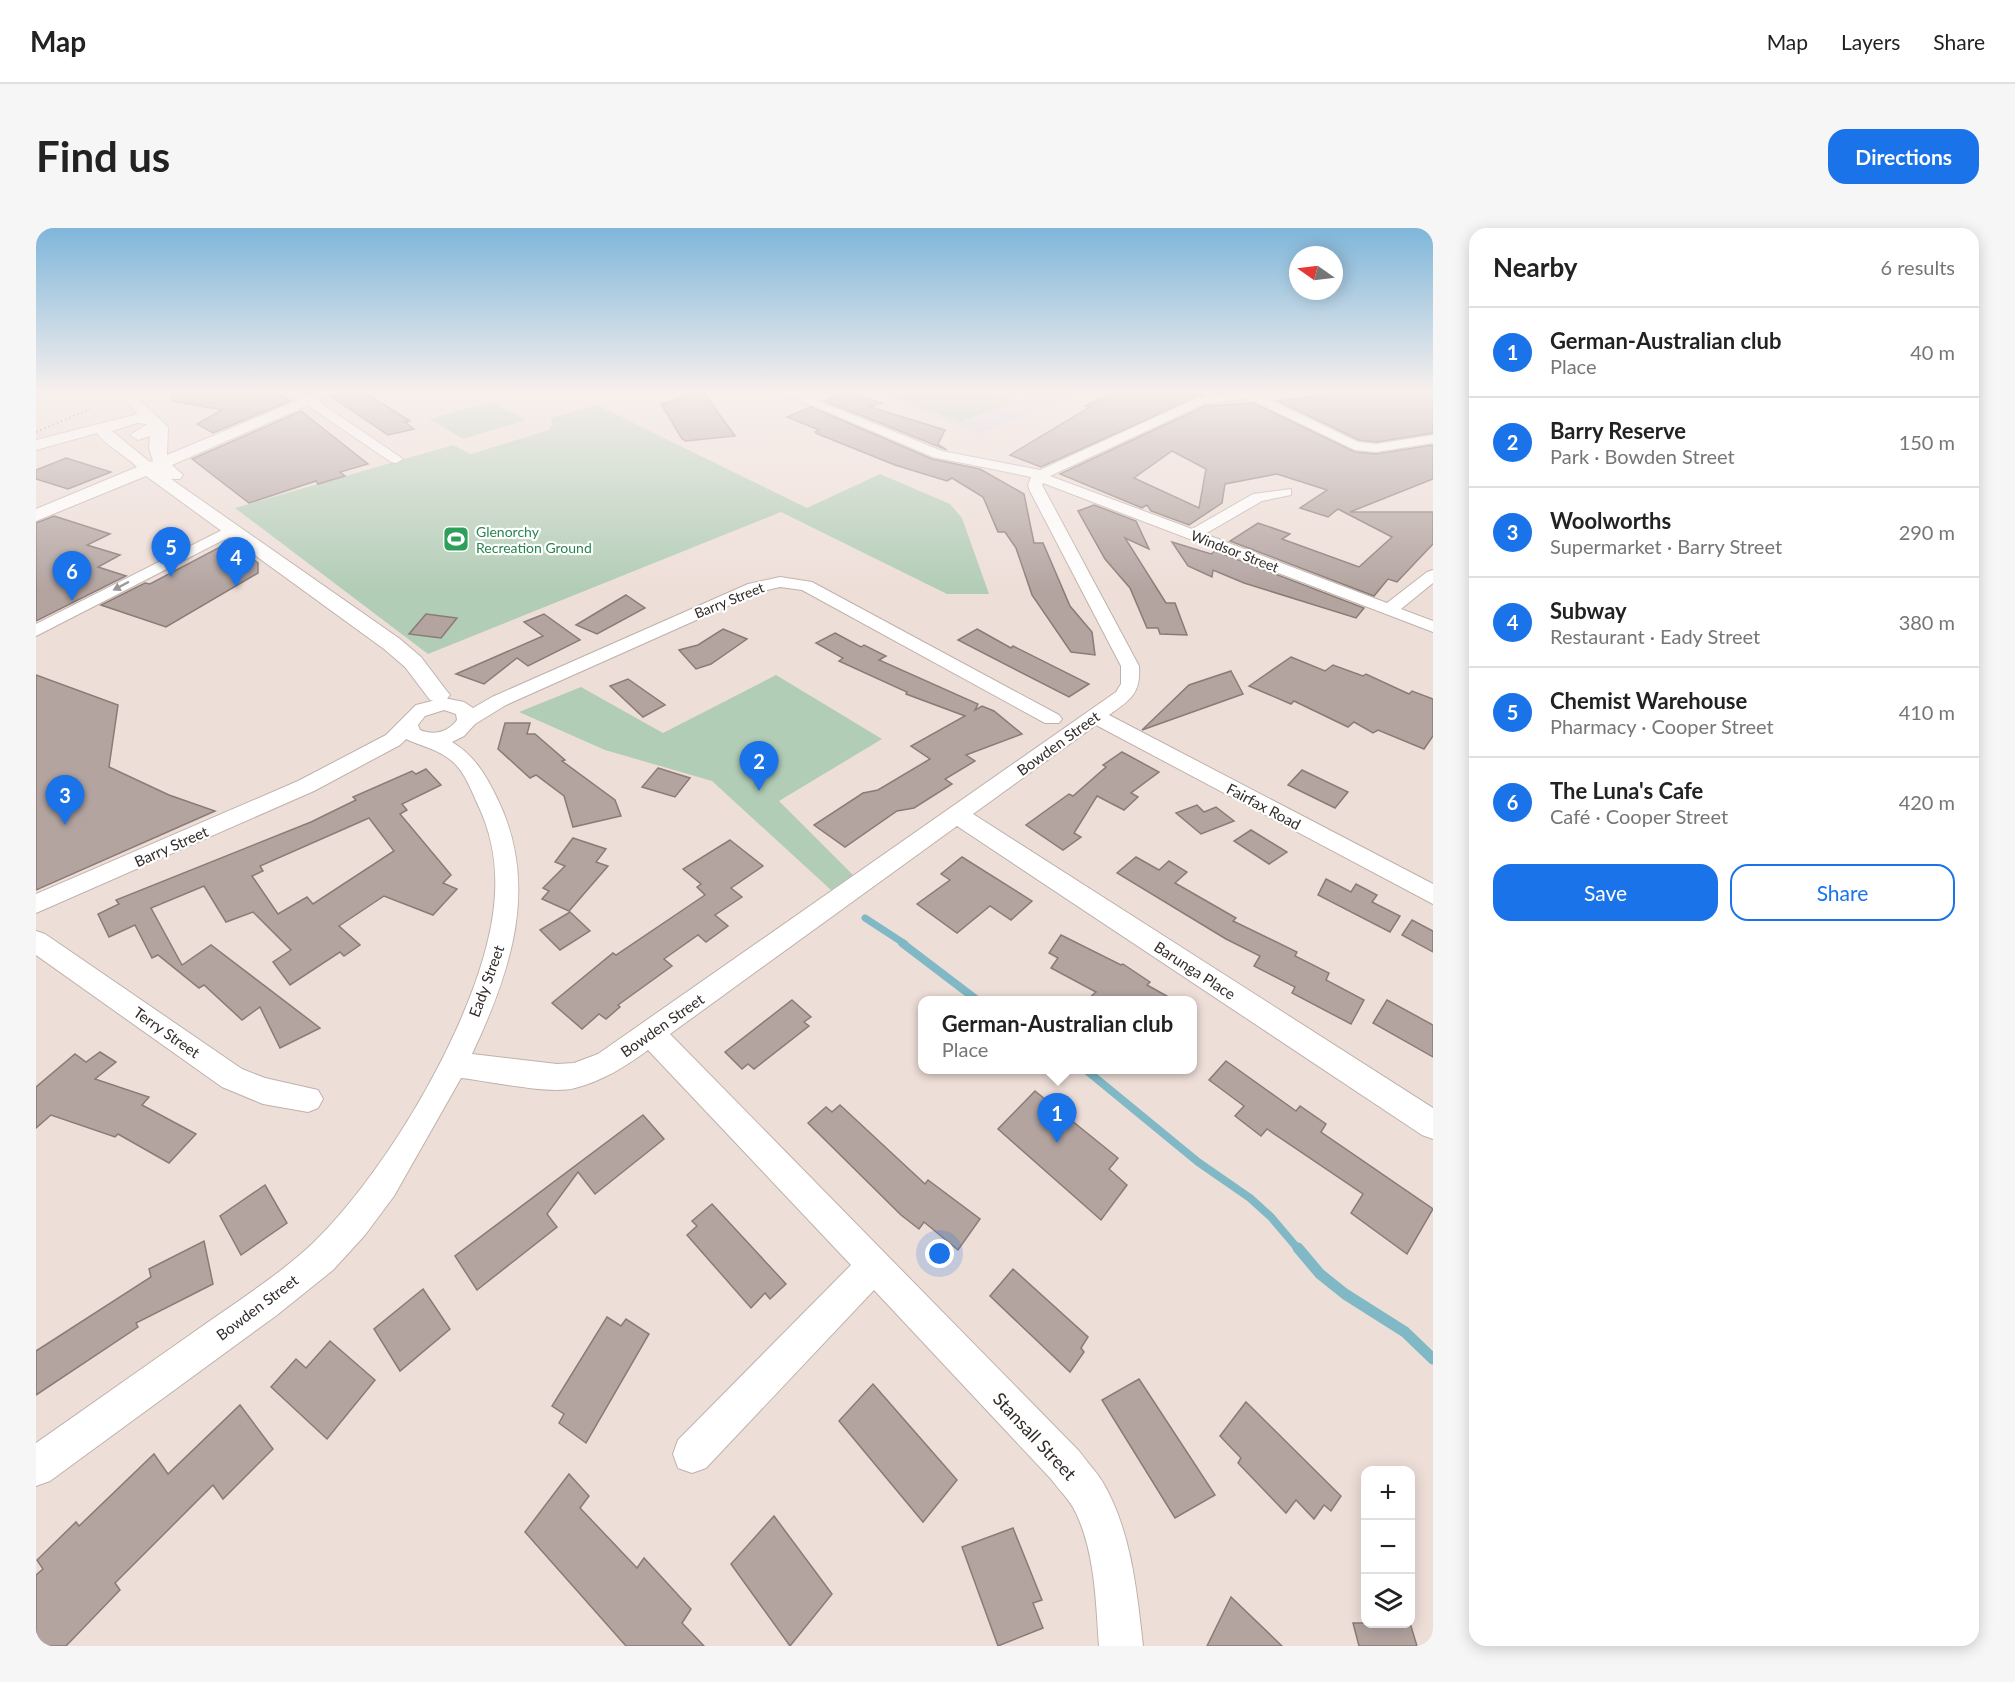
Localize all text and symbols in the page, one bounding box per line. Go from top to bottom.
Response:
text: Map [30,24,86,58]
text: Map [1767,29,1808,54]
text: Layers [1841,29,1900,54]
text: Share [1933,29,1985,54]
button: Directions [1828,129,1979,184]
text: Find us [36,131,170,181]
north arrow [1289,246,1343,300]
text: Nearby [1493,251,1578,283]
text: 6 results [1880,255,1955,279]
text: German-Australian club [1550,327,1781,354]
text: 1 [1507,340,1518,364]
text: 40 m [1910,340,1955,364]
text: Place [1550,354,1597,378]
text: Barry Reserve [1550,417,1686,444]
text: 2 [1507,430,1518,454]
text: 150 m [1899,430,1955,454]
text: Park · Bowden Street [1550,444,1735,468]
text: Woolworths [1550,507,1671,534]
text: 3 [1507,520,1518,544]
text: 290 m [1899,520,1955,544]
place label: Glenorchy Recreation Ground [476,523,592,556]
sports icon: Glenorchy Recreation Ground [441,524,471,554]
street label: Windsor Street [1189,526,1281,576]
pin: 5 [152,528,190,577]
text: Supermarket · Barry Street [1550,534,1782,558]
pin: 4 [216,538,256,587]
pin: 6 [52,552,92,601]
street label: Barry Street [692,578,766,622]
one-way arrow [113,581,130,591]
text: Subway [1550,597,1627,624]
text: 4 [1507,610,1518,634]
text: 380 m [1899,610,1955,634]
text: Restaurant · Eady Street [1550,624,1760,648]
text: Chemist Warehouse [1550,687,1747,714]
text: 5 [1507,700,1518,724]
text: 410 m [1899,700,1955,724]
street label: Bowden Street [1013,707,1103,779]
text: Pharmacy · Cooper Street [1550,714,1774,738]
pin: 2 [740,742,778,791]
pin: 3 [45,776,84,825]
text: The Luna's Cafe [1550,777,1703,804]
street label: Fairfax Road [1224,779,1304,833]
text: 6 [1507,790,1518,814]
text: 420 m [1899,790,1955,814]
text: Café · Cooper Street [1550,804,1728,828]
street label: Barry Street [131,822,211,870]
button: Save [1493,864,1718,921]
button: Share [1730,864,1955,921]
street label: Barunga Place [1151,937,1239,1003]
street label: Eady Street [465,942,508,1019]
street label: Bowden Street [617,989,708,1060]
popup [918,996,1197,1074]
street label: Terry Street [130,1003,204,1062]
text: German-Australian club [942,1010,1173,1037]
text: Place [942,1037,988,1061]
pin: 1 [1038,1094,1076,1143]
your location [925,1239,954,1268]
street label: Bowden Street [213,1270,302,1344]
street label: Stansall Street [989,1388,1082,1485]
map controls [1361,1466,1415,1628]
button: + [1361,1466,1415,1520]
button: − [1361,1520,1415,1574]
button: layers [1361,1574,1415,1628]

